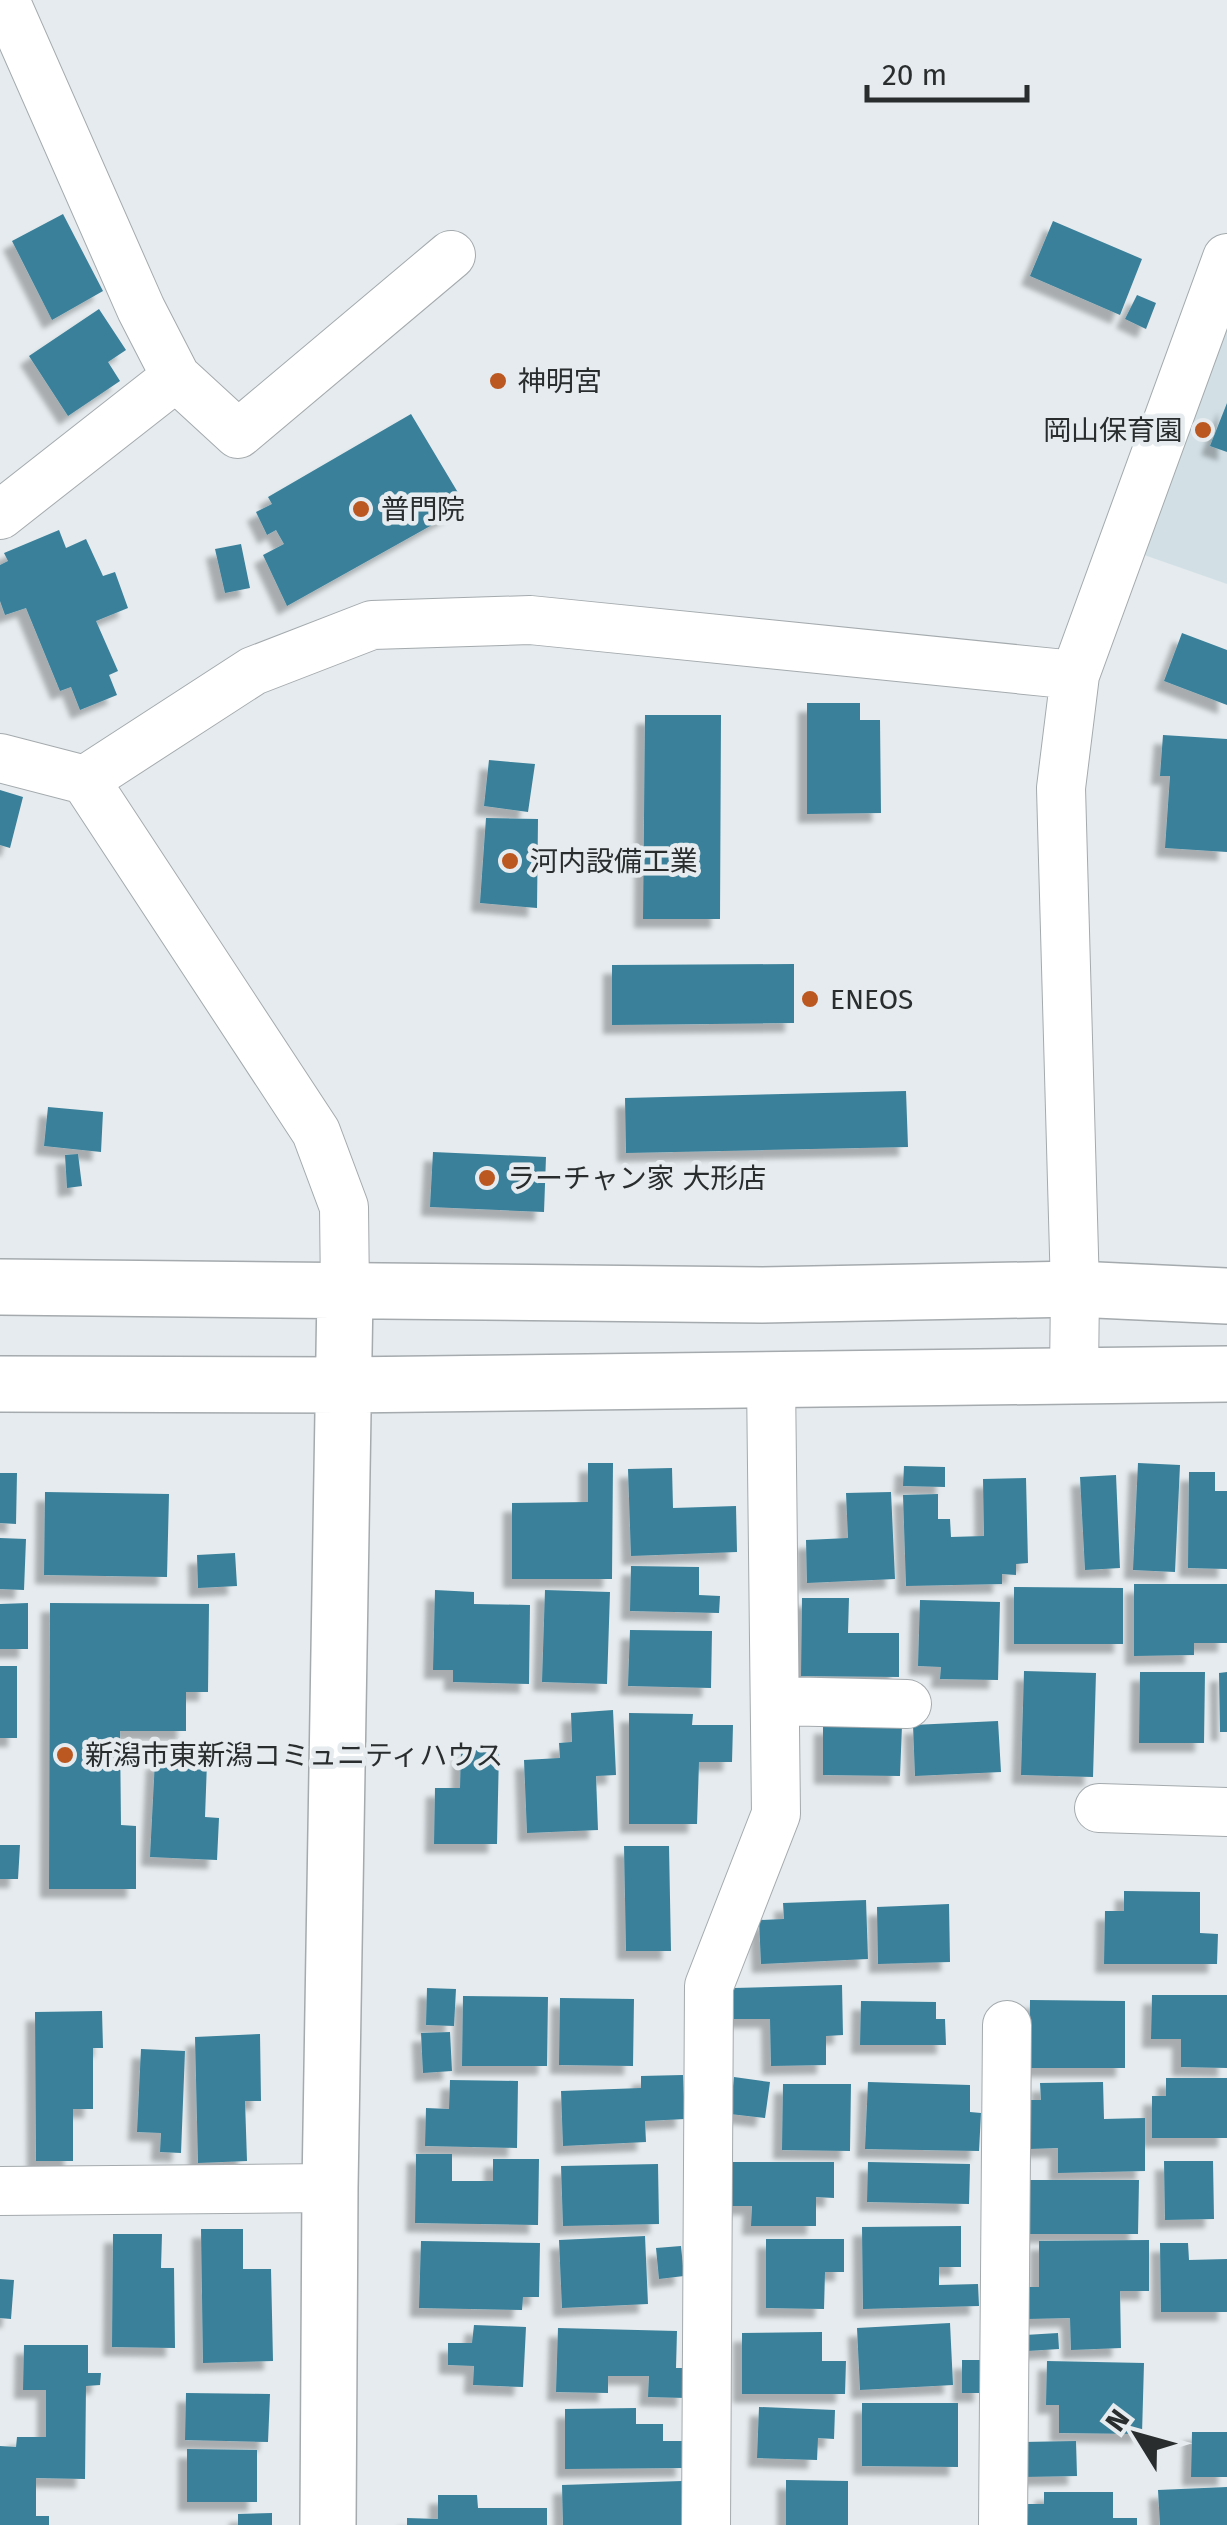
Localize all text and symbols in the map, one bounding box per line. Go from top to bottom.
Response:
scale bar [867,40,1027,102]
text: 20 m [882,57,947,93]
place label: 神明宮 [518,365,602,398]
marker: 神明宮 [487,370,509,392]
place label: 岡山保育園 [1043,414,1183,447]
marker: 岡山保育園 [1192,419,1214,441]
place label: 普門院 [381,493,465,526]
marker: 普門院 [350,498,372,520]
place label: 河内設備工業 [530,845,698,878]
marker: 河内設備工業 [499,850,521,872]
place label: ENEOS [830,983,913,1016]
marker: ENEOS [799,988,821,1010]
place label: ラーチャン家 大形店 [507,1162,766,1195]
marker: ラーチャン家 大形店 [476,1167,498,1189]
place label: 新潟市東新潟コミュニティハウス [85,1739,503,1772]
marker: 新潟市東新潟コミュニティハウス [54,1744,76,1766]
north arrow [1087,2385,1187,2485]
text: N [1099,2403,1136,2438]

